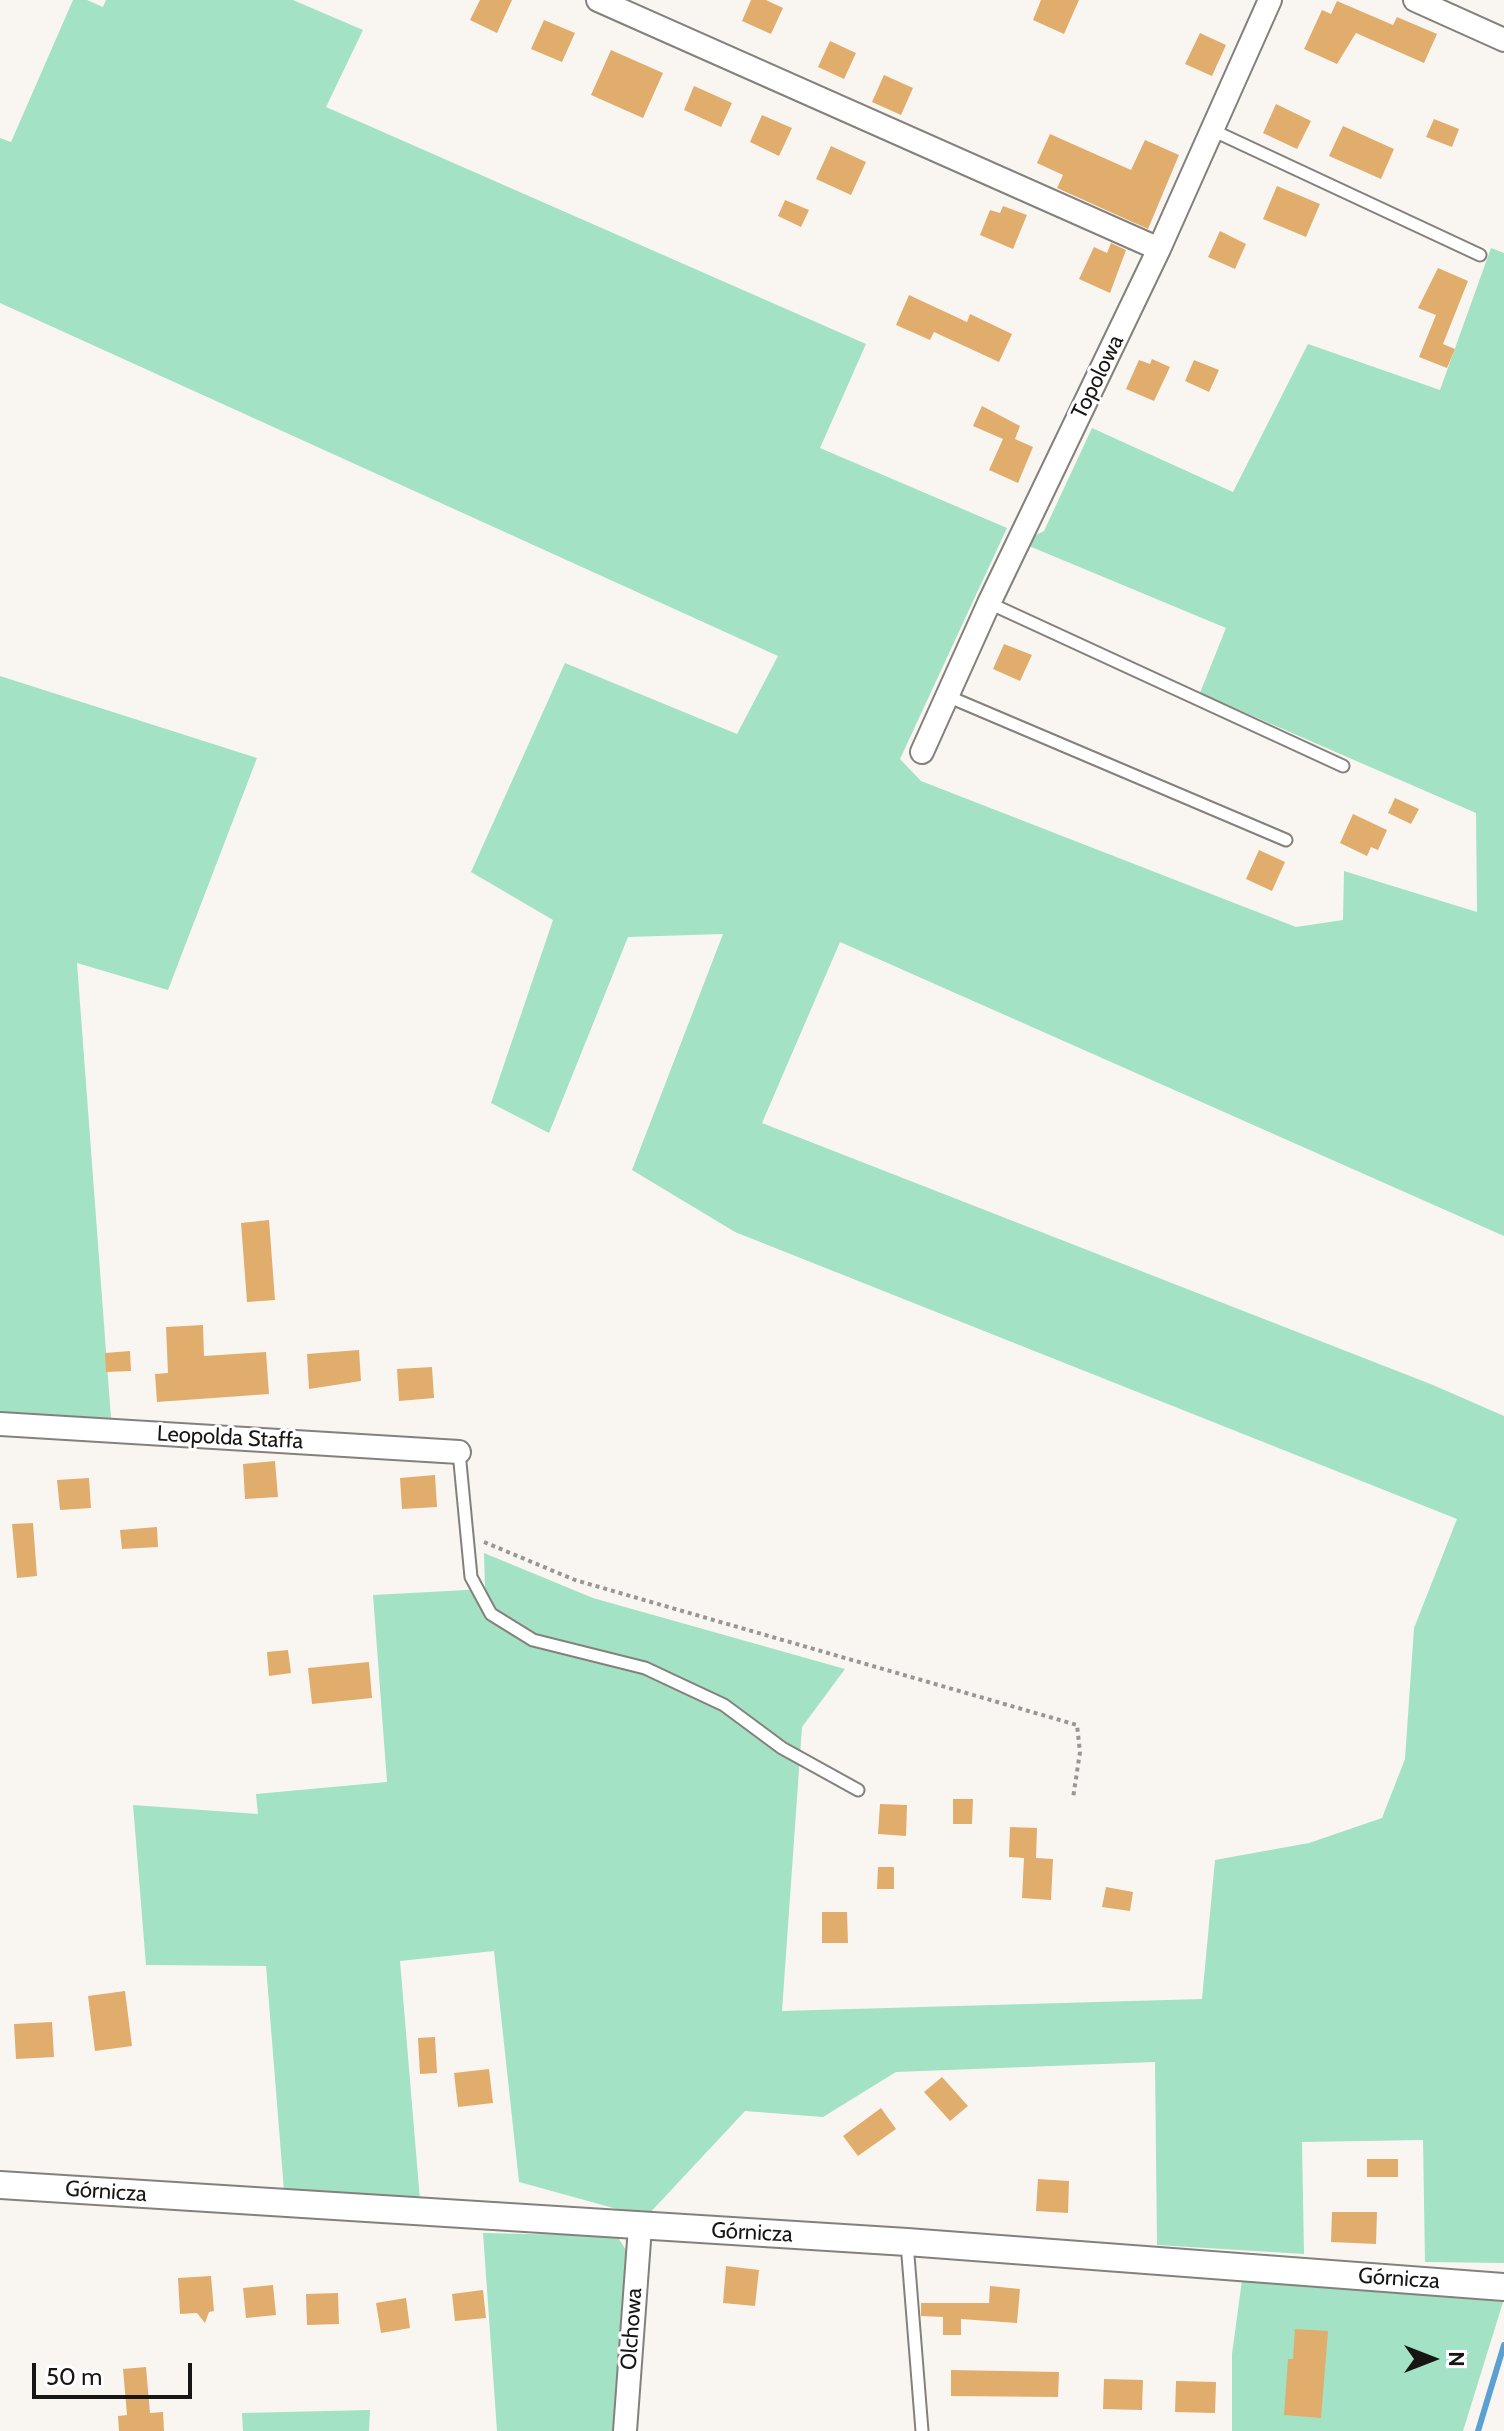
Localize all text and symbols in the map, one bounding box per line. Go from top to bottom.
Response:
street label: Topolowa [1066,331,1130,423]
street label: Leopolda Staffa [156,1421,304,1455]
street label: Górnicza [64,2176,148,2208]
street label: Górnicza [711,2218,793,2248]
street label: Górnicza [1357,2263,1441,2295]
street label: Olchowa [616,2287,648,2371]
north arrow [1392,2319,1472,2399]
scale bar [36,2347,196,2397]
text: N [1443,2351,1470,2367]
text: 50 m [46,2362,102,2391]

